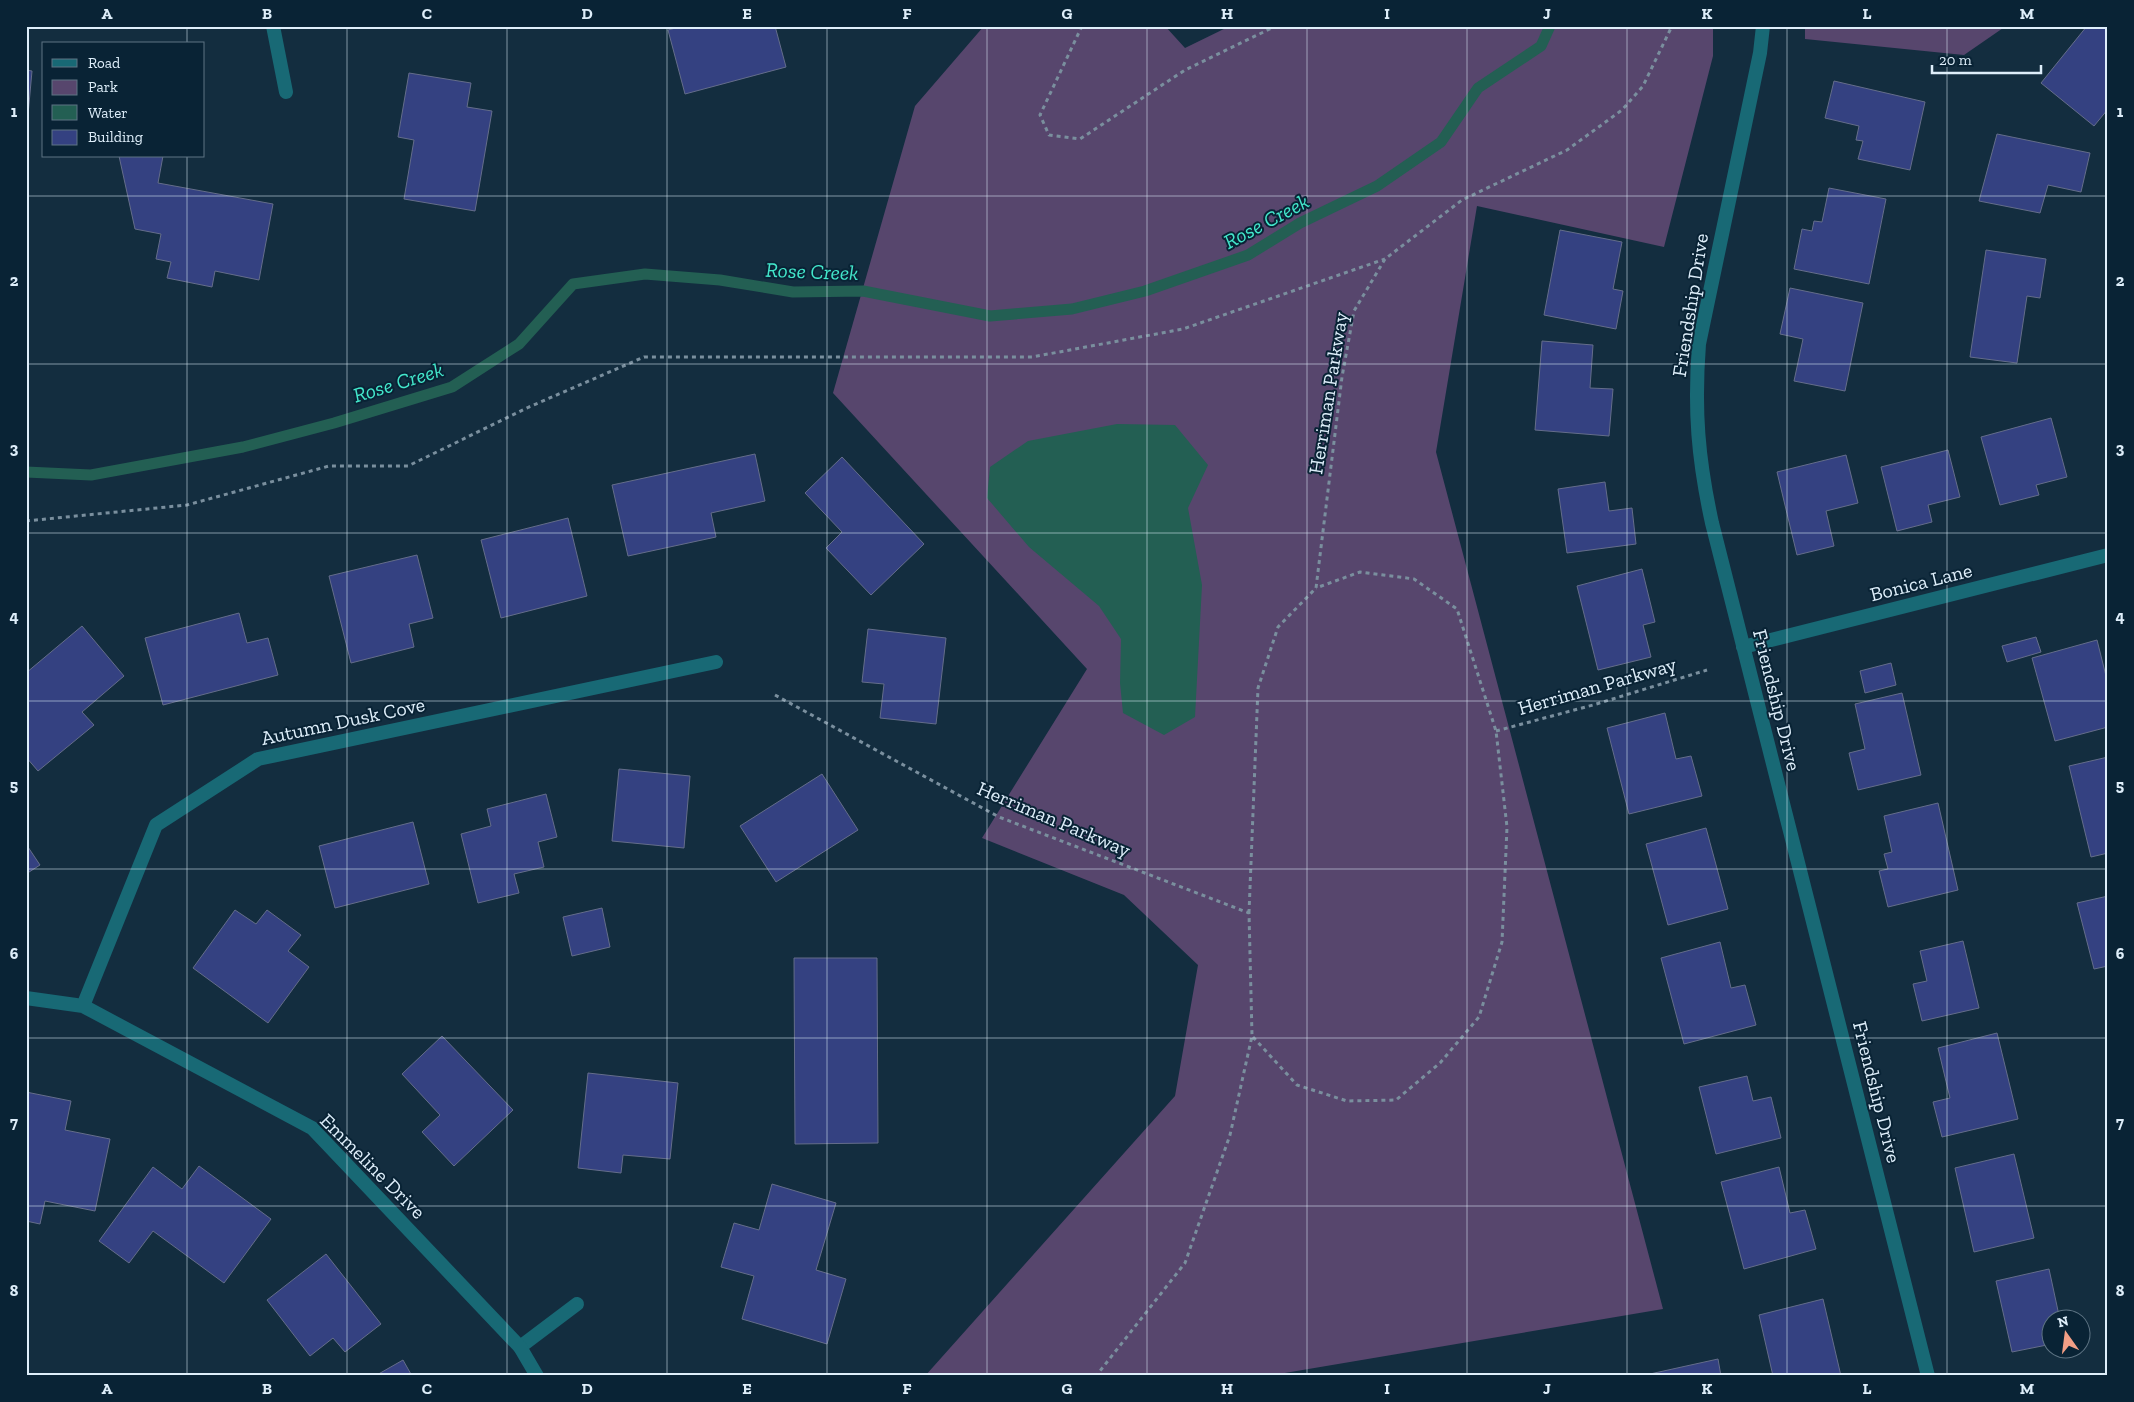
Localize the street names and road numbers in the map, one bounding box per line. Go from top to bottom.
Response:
street label: Friendship Drive [1667,231,1713,379]
street label: Herriman Parkway [1303,309,1353,476]
street label: Bonica Lane [1868,558,1974,606]
street label: Friendship Drive [1748,627,1806,773]
street label: Herriman Parkway [1515,652,1680,720]
street label: Autumn Dusk Cove [259,692,427,750]
street label: Herriman Parkway [974,776,1135,862]
street label: Friendship Drive [1848,1019,1906,1165]
street label: Emmeline Drive [315,1108,431,1224]

